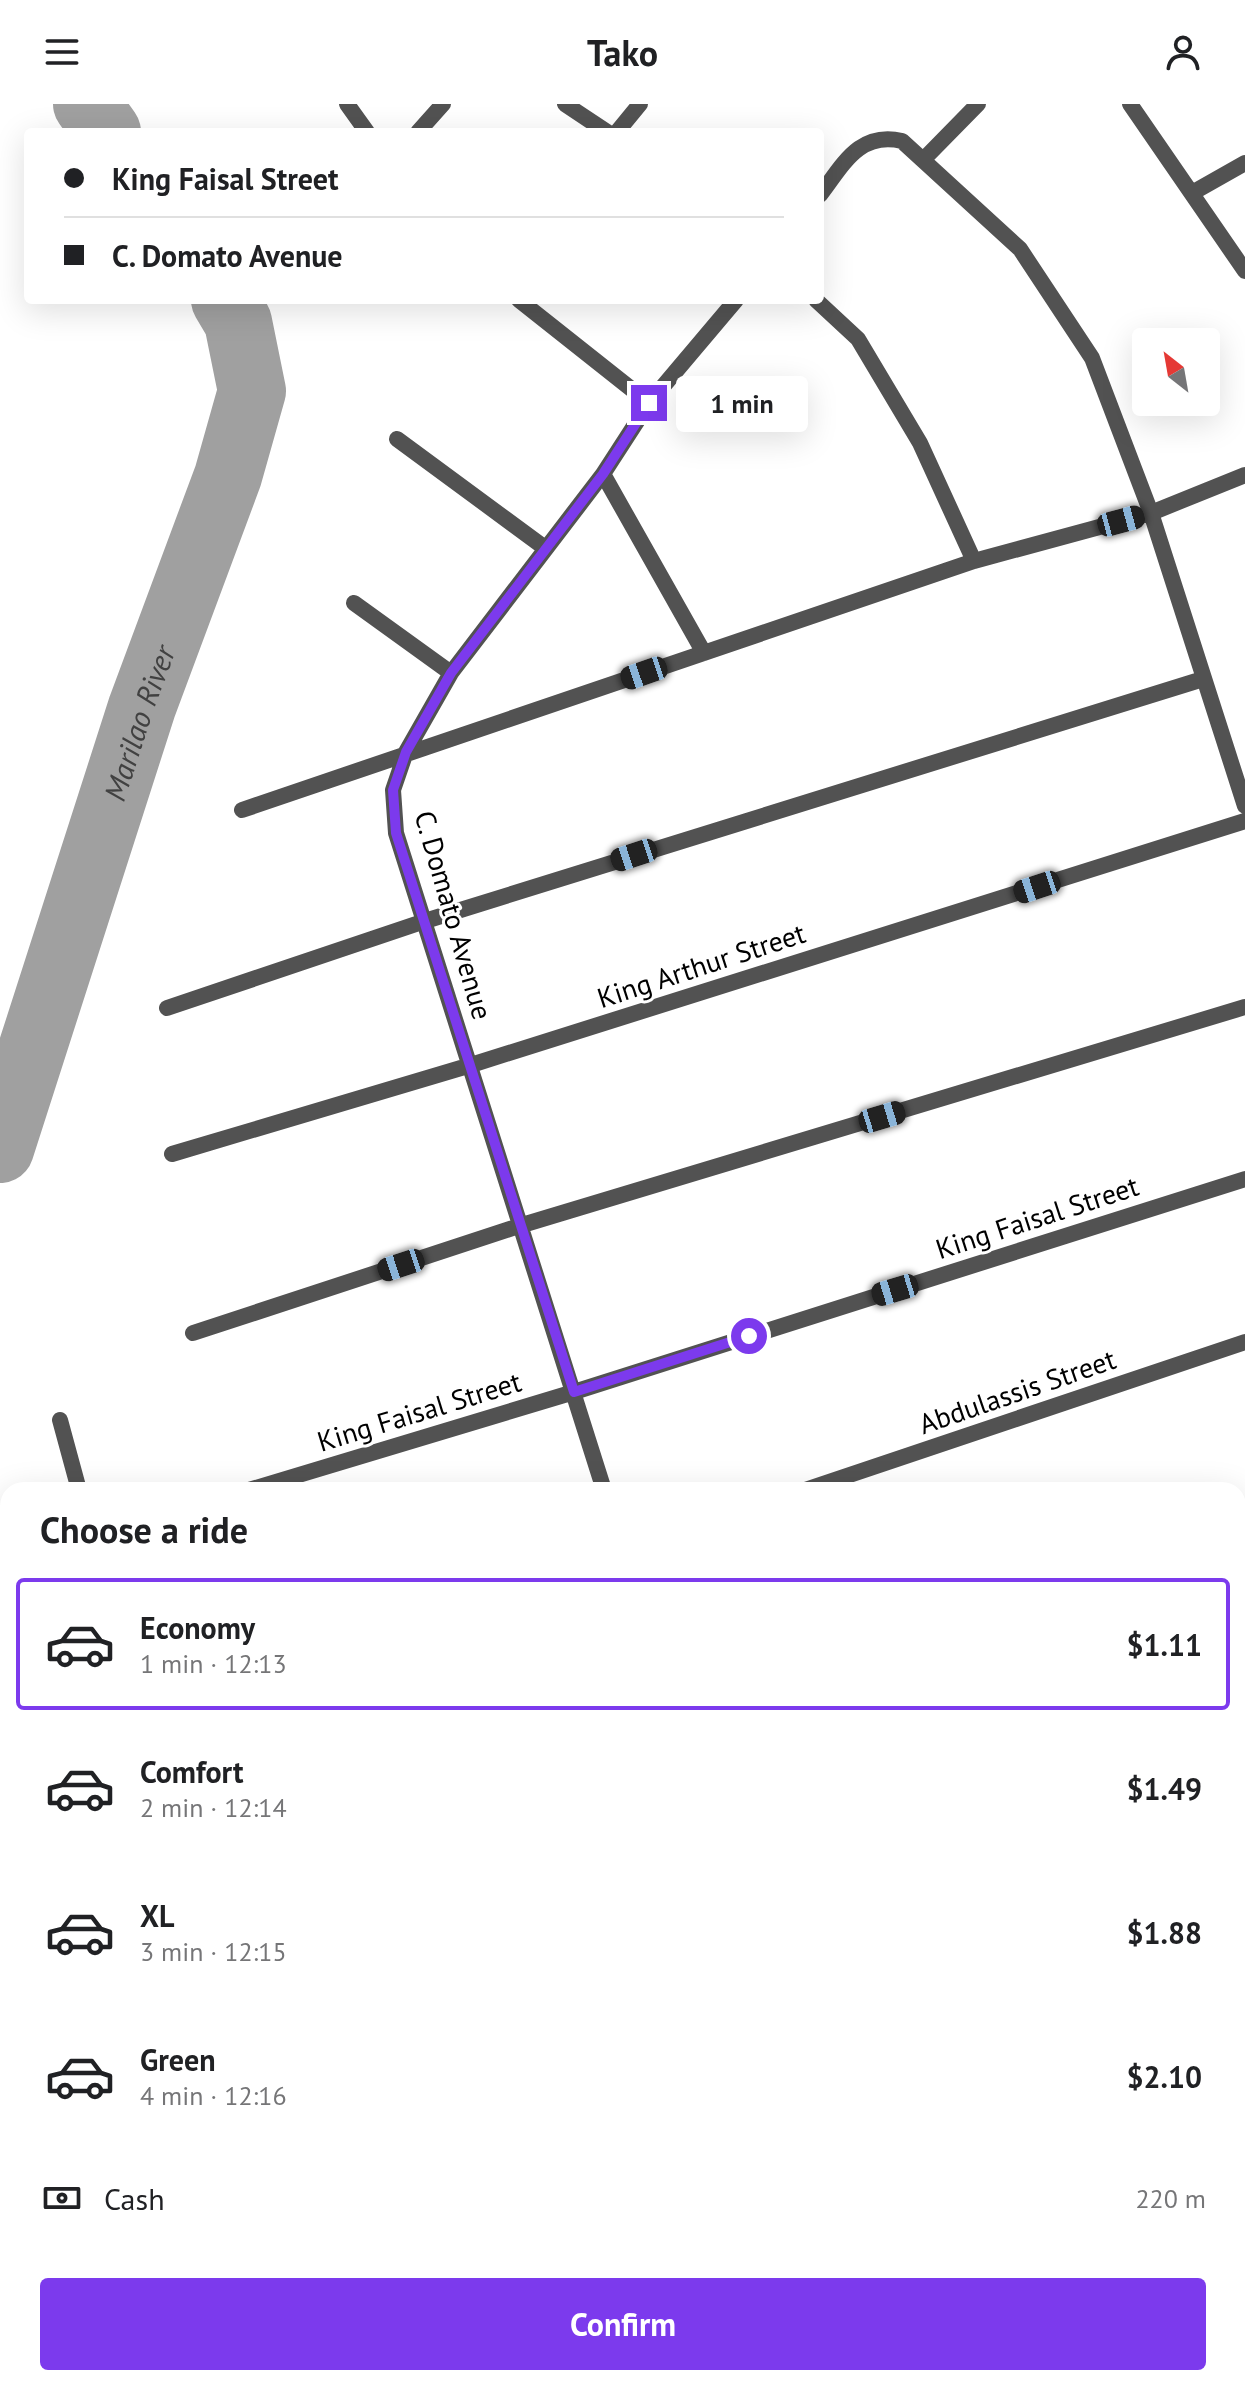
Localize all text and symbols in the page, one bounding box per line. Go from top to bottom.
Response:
text: Tako [587,29,658,76]
icon: menu [40,30,84,74]
icon: person [1161,30,1205,74]
text: King Faisal Street [112,159,339,198]
text: C. Domato Avenue [112,236,343,275]
north arrow [1132,328,1220,416]
map controls [1132,328,1220,416]
callout: 1 min [677,375,809,431]
route end [631,385,667,421]
text: 1 min [710,387,774,420]
car [1095,503,1147,539]
water label: Marilao River [94,638,184,805]
car [617,654,671,692]
street label: C. Domato Avenue [407,806,501,1024]
car [607,836,661,874]
car [1010,868,1064,906]
street label: King Arthur Street [592,914,810,1016]
car [856,1099,908,1135]
street label: King Faisal Street [931,1167,1144,1267]
car [374,1246,428,1284]
car [869,1272,921,1308]
route start [731,1318,767,1354]
street label: Abdulassis Street [914,1340,1121,1442]
street label: King Faisal Street [313,1362,526,1460]
text: Choose a ride [40,1506,248,1553]
icon: car [44,1608,116,1680]
text: Economy [140,1608,255,1647]
text: $1.11 [1127,1625,1202,1664]
text: 1 min · 12:13 [140,1647,287,1680]
icon: car [44,1752,116,1824]
text: Comfort [140,1752,243,1791]
text: $1.49 [1127,1769,1202,1808]
text: 2 min · 12:14 [140,1791,287,1824]
icon: car [44,1896,116,1968]
text: XL [140,1896,174,1935]
text: $1.88 [1127,1913,1202,1952]
text: 3 min · 12:15 [140,1935,287,1968]
icon: car [44,2040,116,2112]
text: Green [140,2040,215,2079]
text: $2.10 [1127,2057,1202,2096]
text: 4 min · 12:16 [140,2079,287,2112]
icon: cash [40,2176,84,2220]
text: Cash [104,2179,165,2218]
text: 220 m [1135,2182,1206,2215]
button: Confirm [40,2278,1206,2370]

